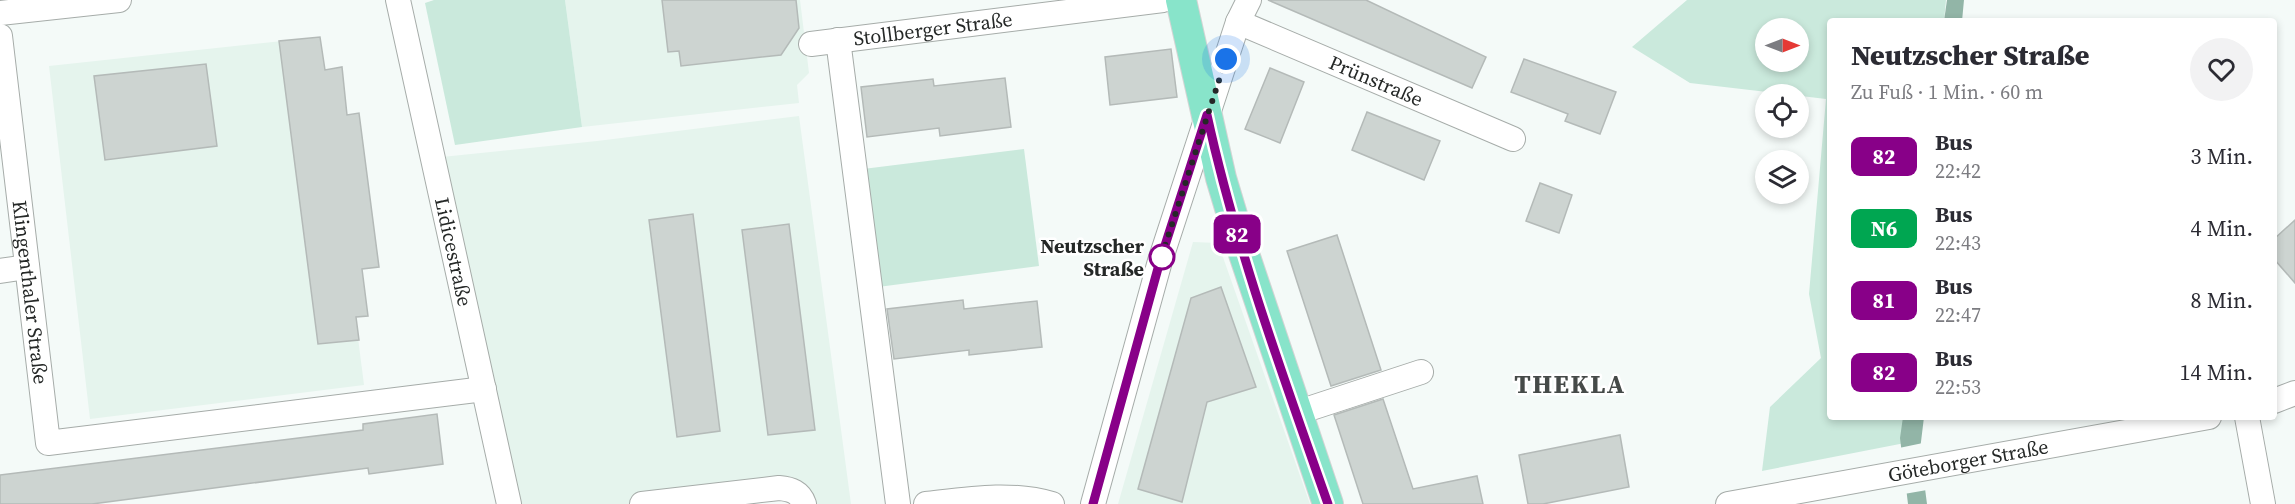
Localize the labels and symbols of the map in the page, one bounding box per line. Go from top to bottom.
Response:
street label: Stollberger Straße [852,5,1014,53]
north arrow [1755,18,1809,72]
your location [1211,44,1241,74]
street label: Prünstraße [1325,48,1427,113]
street label: Lidicestraße [428,195,479,309]
street label: Klingenthaler Straße [5,199,55,386]
line badge: 82 [1210,214,1264,254]
place label: Neutzscher Straße [1040,232,1145,283]
marker: Neutzscher Straße [1149,244,1175,270]
district label: THEKLA [1514,366,1626,402]
street label: Göteborger Straße [1886,432,2050,489]

